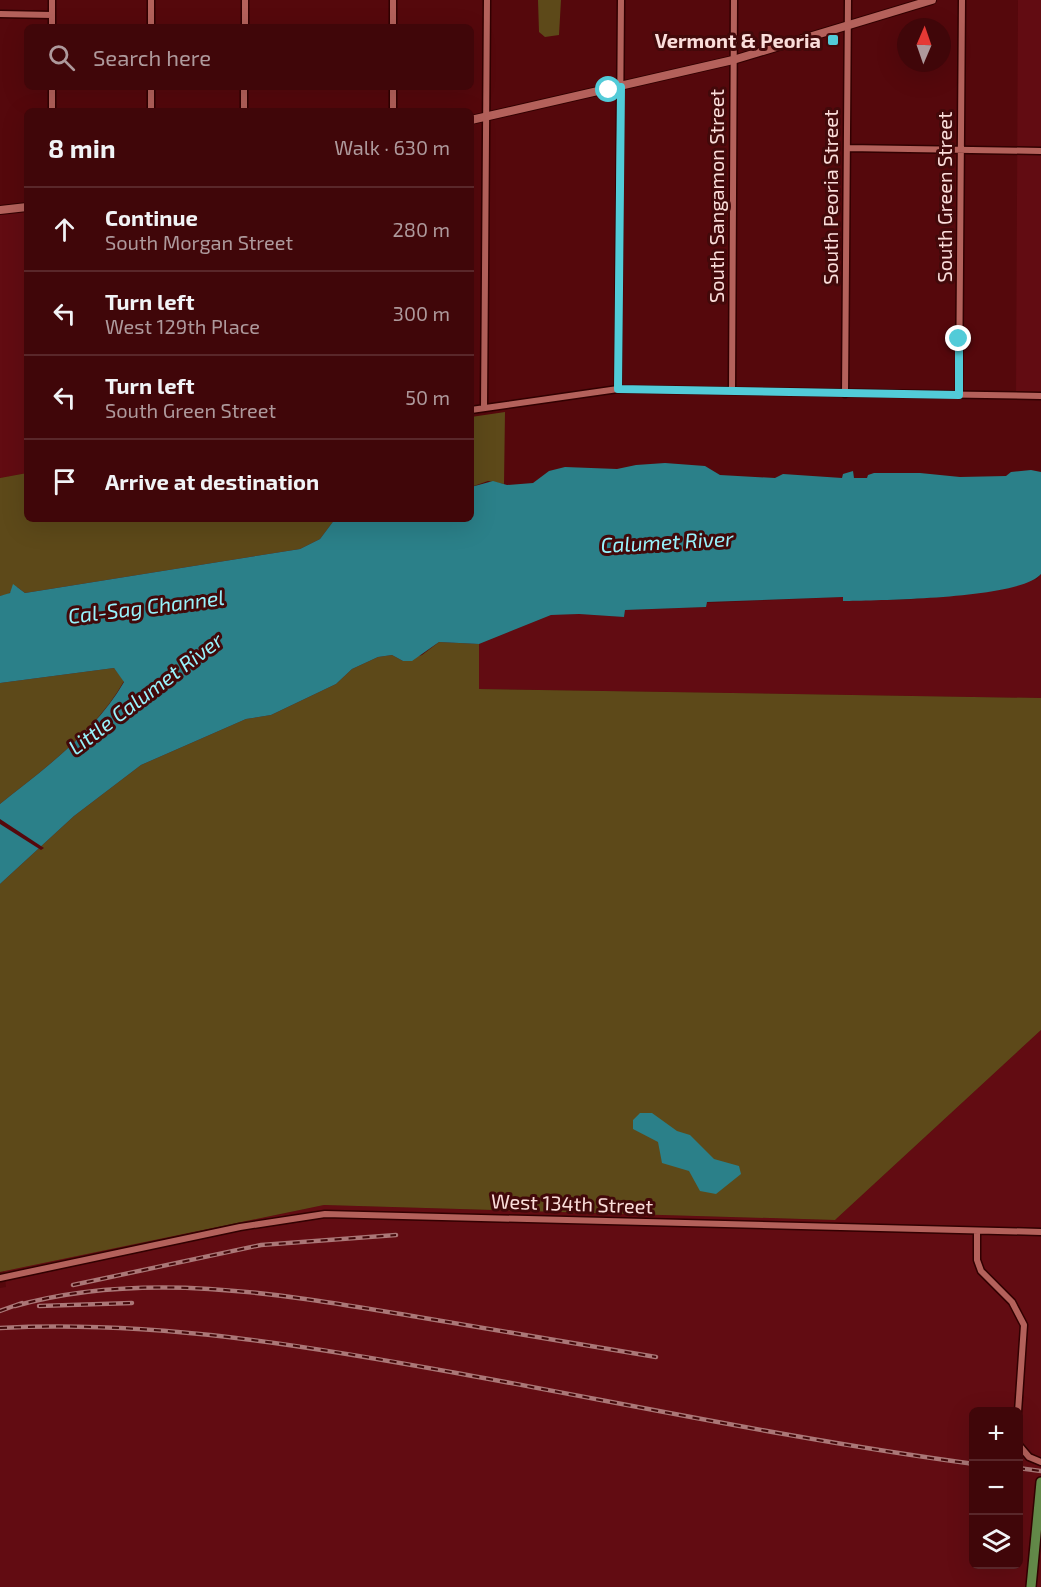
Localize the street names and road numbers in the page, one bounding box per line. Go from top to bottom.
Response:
street label: South Sangamon Street [704,89,728,303]
street label: South Peoria Street [818,109,842,285]
street label: South Green Street [932,111,956,283]
street label: West 134th Street [491,1188,654,1218]

